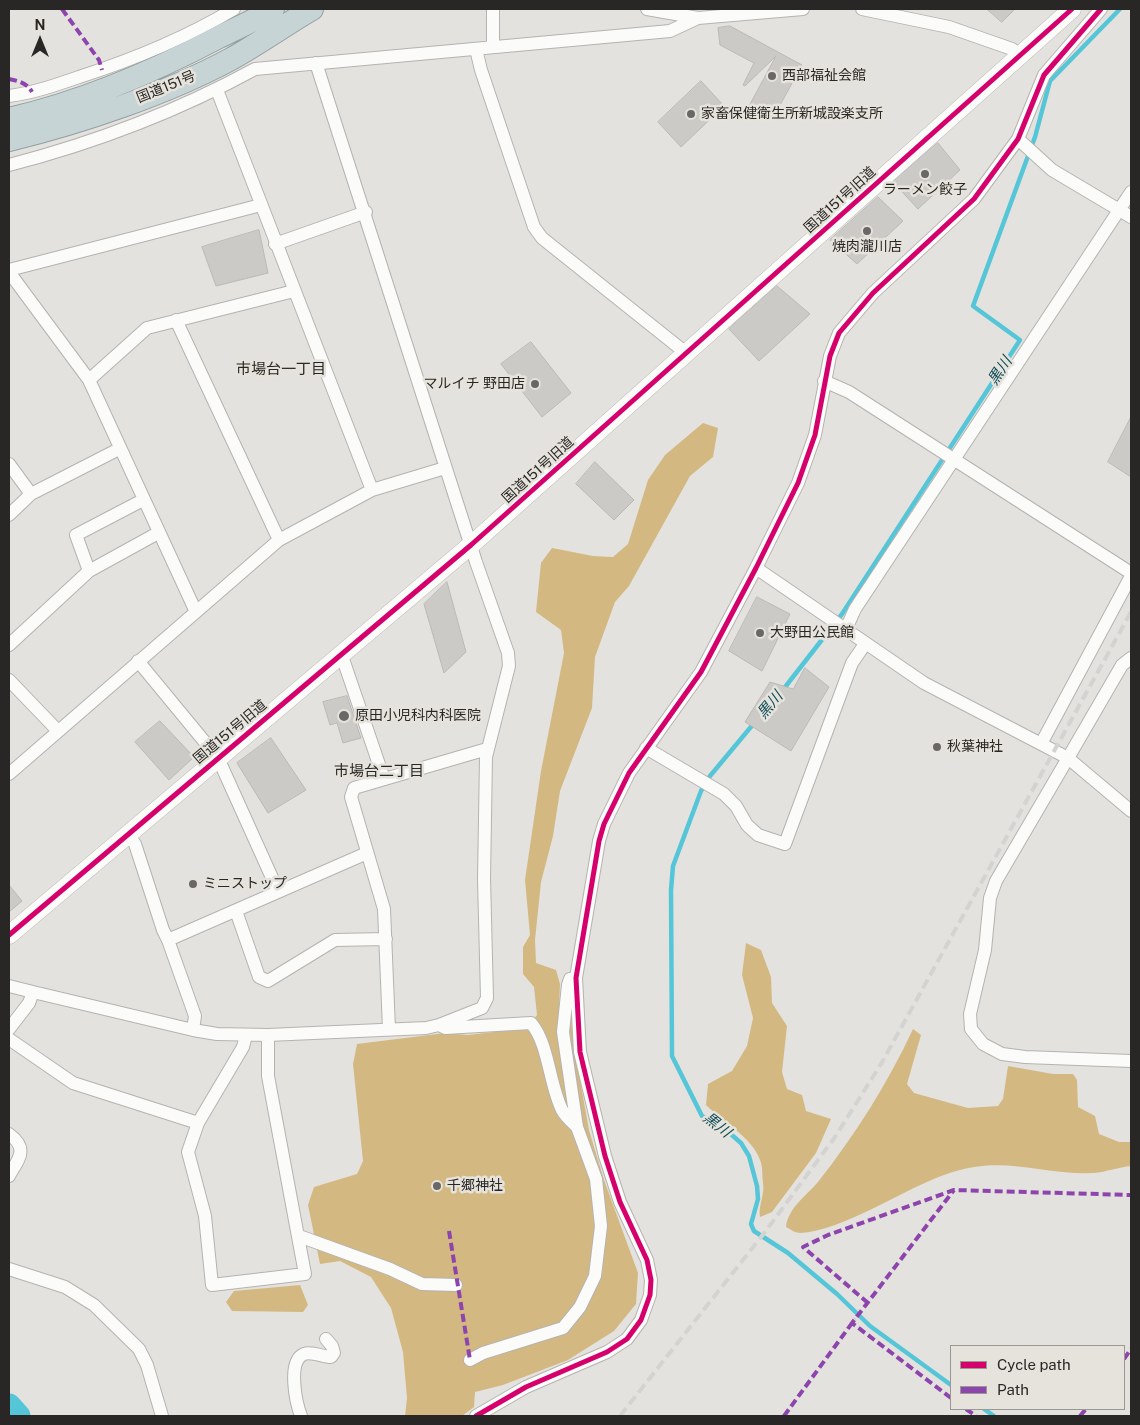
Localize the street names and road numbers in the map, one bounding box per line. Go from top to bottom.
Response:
street label: 国道151号 [134,68,198,106]
street label: 国道151号旧道 [801,164,879,236]
street label: 国道151号旧道 [499,434,577,506]
street label: 国道151号旧道 [190,697,270,767]

